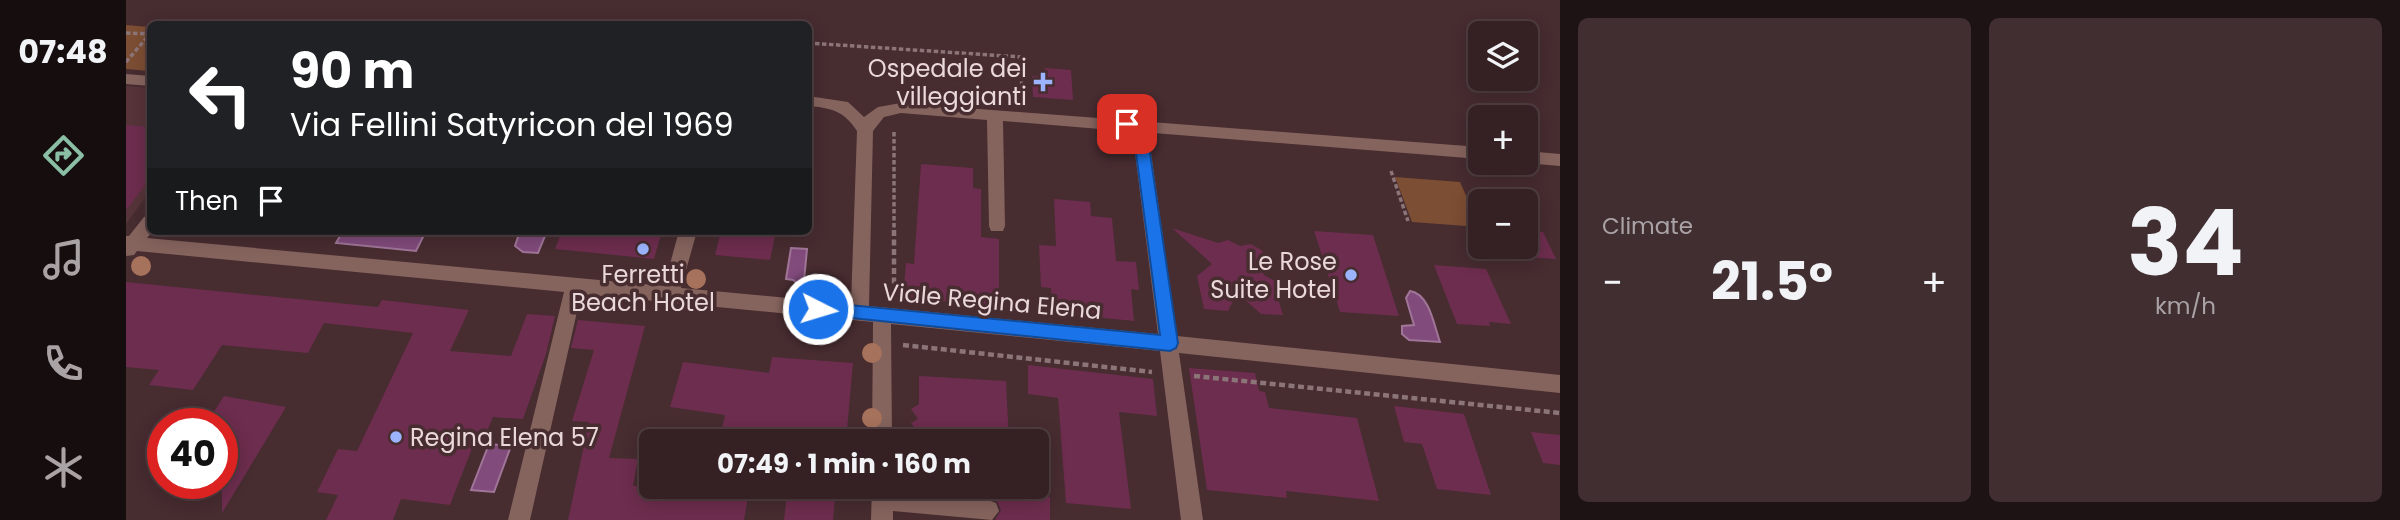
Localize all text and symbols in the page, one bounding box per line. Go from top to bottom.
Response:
map controls [1468,21,1538,259]
button: layers [1468,21,1538,91]
text: 07:48 [18,29,108,74]
text: 90 m [290,37,414,105]
icon: left [175,49,266,140]
place label: Ospedale dei villeggianti [868,52,1027,113]
marker: Ospedale dei villeggianti [1033,72,1053,92]
pin [1097,94,1157,154]
text: Via Fellini Satyricon del 1969 [290,102,734,147]
icon: arrive [1108,105,1146,143]
button: + [1468,105,1538,175]
icon: directions [39,131,88,180]
text: 34 [2127,179,2244,307]
icon: arrive [252,182,290,220]
text: Then [175,183,238,219]
button: − [1468,189,1538,259]
text: Climate [1602,210,1693,242]
icon: music [39,235,88,284]
marker: Ferretti Beach Hotel [635,241,651,257]
place label: Le Rose Suite Hotel [1210,245,1337,306]
text: 21.5° [1711,245,1833,318]
text: − [1602,256,1623,309]
text: + [1921,256,1947,309]
place label: Ferretti Beach Hotel [571,258,715,319]
marker: Le Rose Suite Hotel [1343,267,1359,283]
position arrow [781,272,855,346]
street label: Viale Regina Elena [881,275,1103,327]
text: km/h [2155,290,2216,322]
icon: phone [39,339,88,388]
speed limit sign: 40 [147,408,238,499]
place label: Regina Elena 57 [410,421,599,454]
marker: Regina Elena 57 [388,429,404,445]
icon: climate [39,443,88,492]
text: 07:49 · 1 min · 160 m [717,446,971,482]

